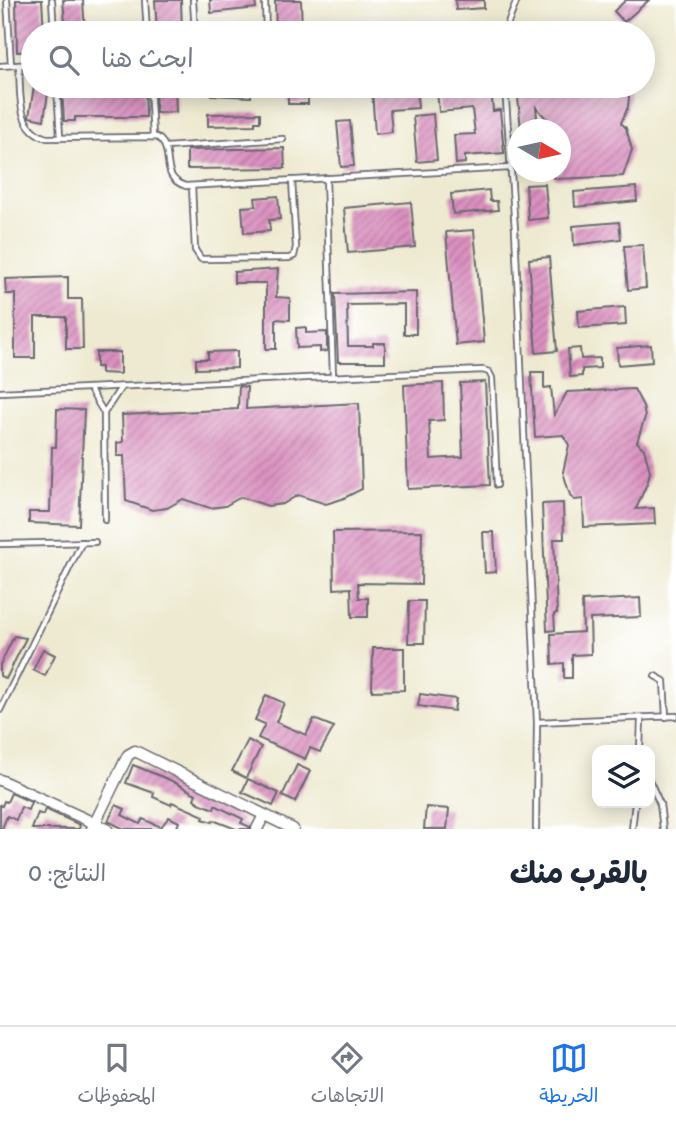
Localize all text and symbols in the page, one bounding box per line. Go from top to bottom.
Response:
search box [21,21,655,98]
icon: search [45,41,83,79]
text: ابحث هنا [101,42,194,74]
north arrow [508,119,571,182]
map controls [592,745,655,808]
button: layers [592,745,655,808]
text: بالقرب منك [510,854,648,891]
text: النتائج: 0 [28,859,106,887]
tab: المحفوظات [78,1039,156,1112]
tab: الاتجاهات [311,1039,384,1112]
tab: الخريطة [539,1039,598,1112]

